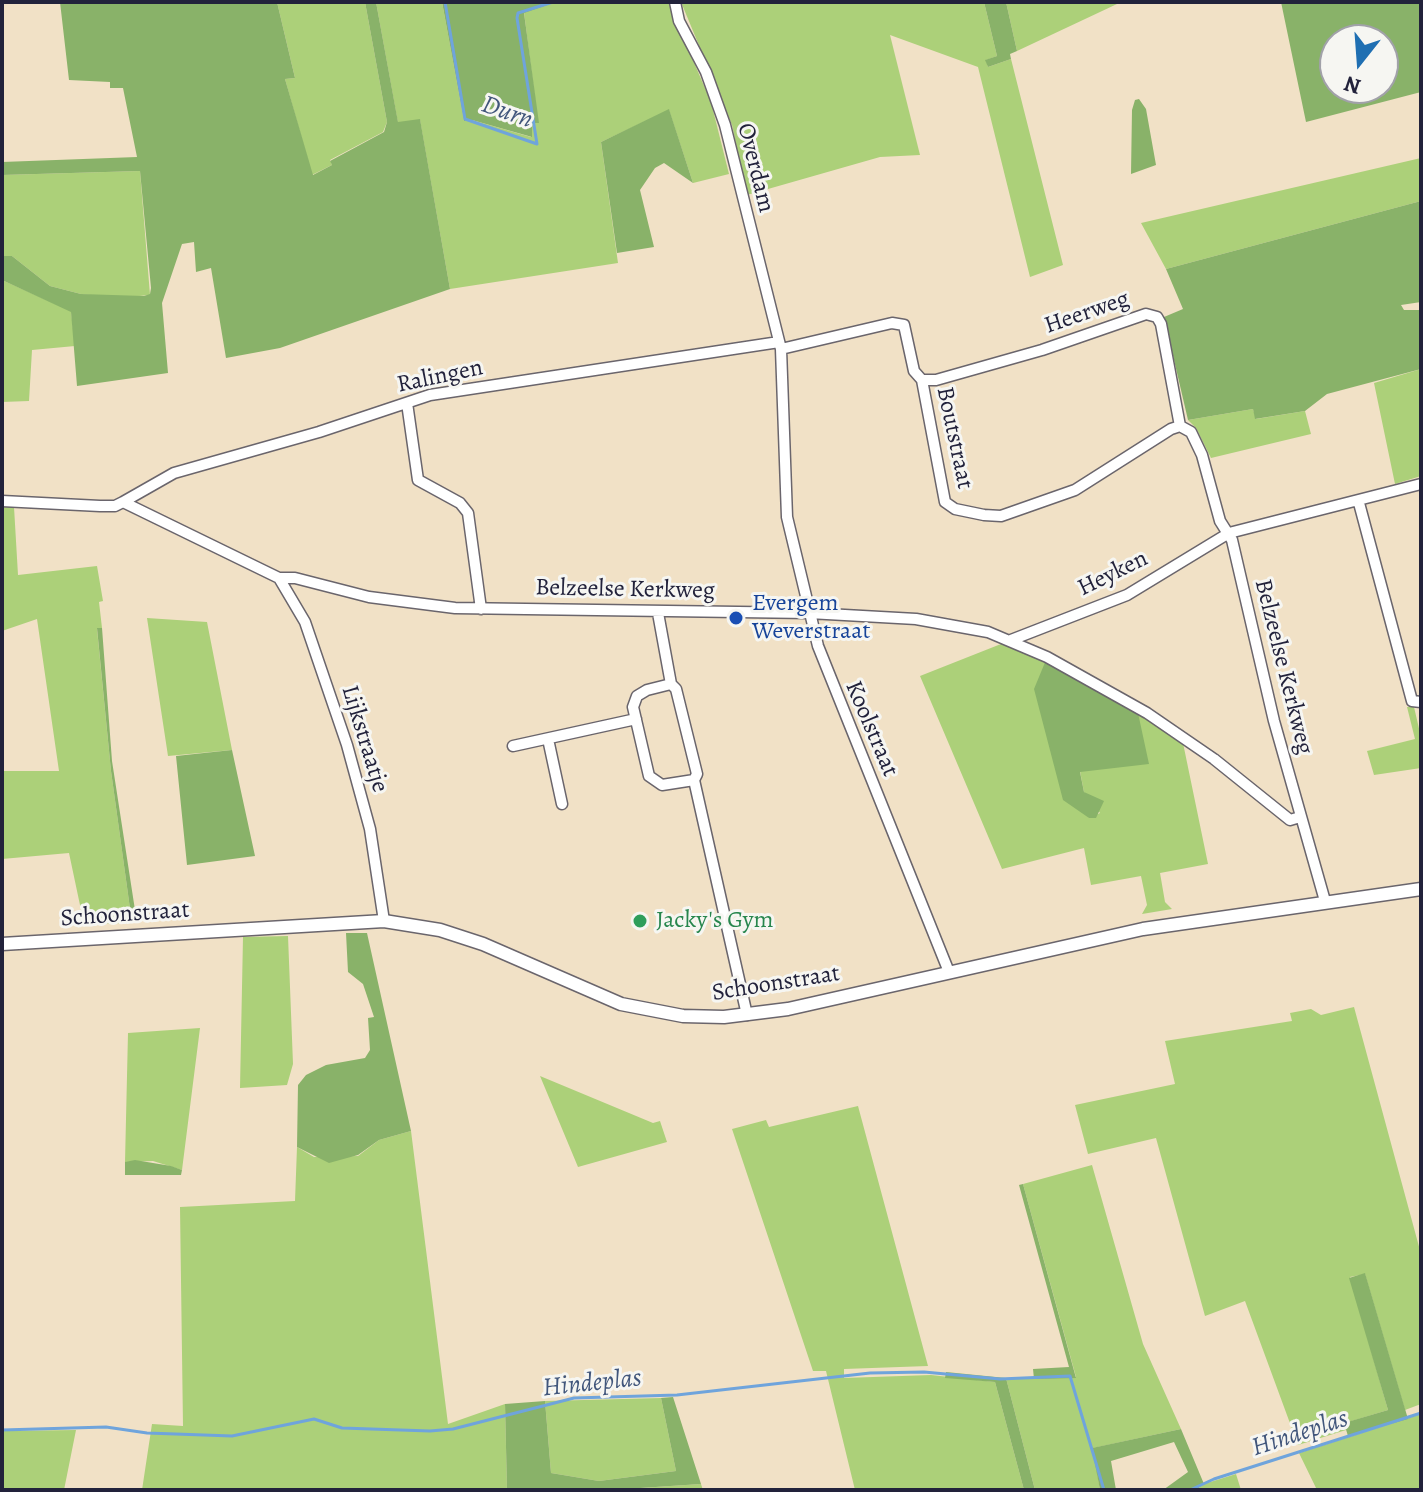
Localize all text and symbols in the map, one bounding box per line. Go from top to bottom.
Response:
north arrow [1319,24,1399,104]
text: N [1341,68,1365,102]
water label: Durn [477,90,537,136]
street label: Overdam [730,120,780,216]
street label: Heerweg [1041,285,1133,341]
street label: Ralingen [394,354,486,400]
street label: Boutstraat [929,384,979,492]
street label: Heyken [1073,545,1153,603]
street label: Belzeelse Kerkweg [535,574,715,606]
street label: Belzeelse Kerkweg [1247,576,1319,758]
place label: Evergem Weverstraat [752,590,870,646]
marker: Evergem Weverstraat [727,609,745,627]
street label: Koolstraat [838,677,904,781]
street label: Lijkstraatje [334,682,394,796]
street label: Schoonstraat [60,896,190,934]
place label: Jacky's Gym [656,907,773,935]
marker: Jacky's Gym [631,912,649,930]
street label: Schoonstraat [710,960,842,1008]
water label: Hindeplas [541,1363,643,1405]
water label: Hindeplas [1248,1404,1352,1464]

